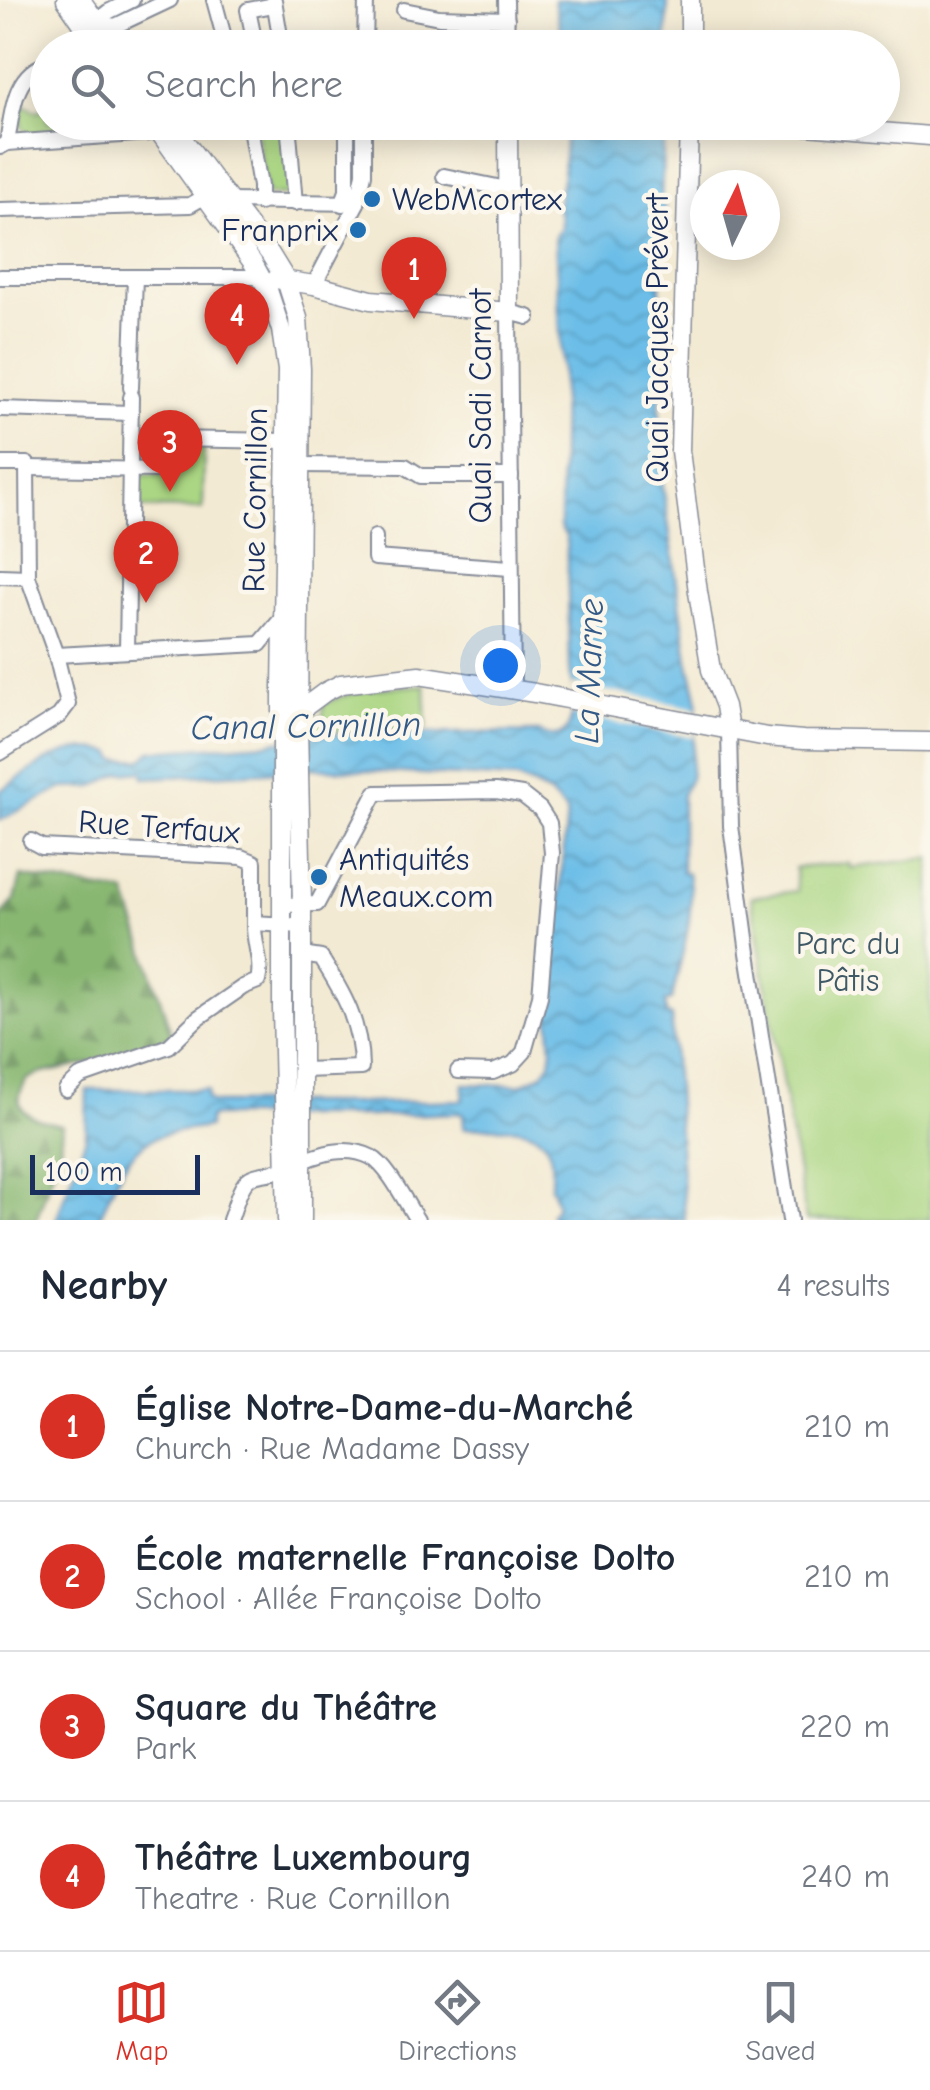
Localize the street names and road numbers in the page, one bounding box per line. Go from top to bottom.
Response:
street label: Quai Jacques Prévert [639,193,676,483]
street label: Quai Sadi Carnot [462,288,499,523]
street label: Rue Cornillon [235,407,275,593]
street label: Rue Terfaux [77,803,242,851]

